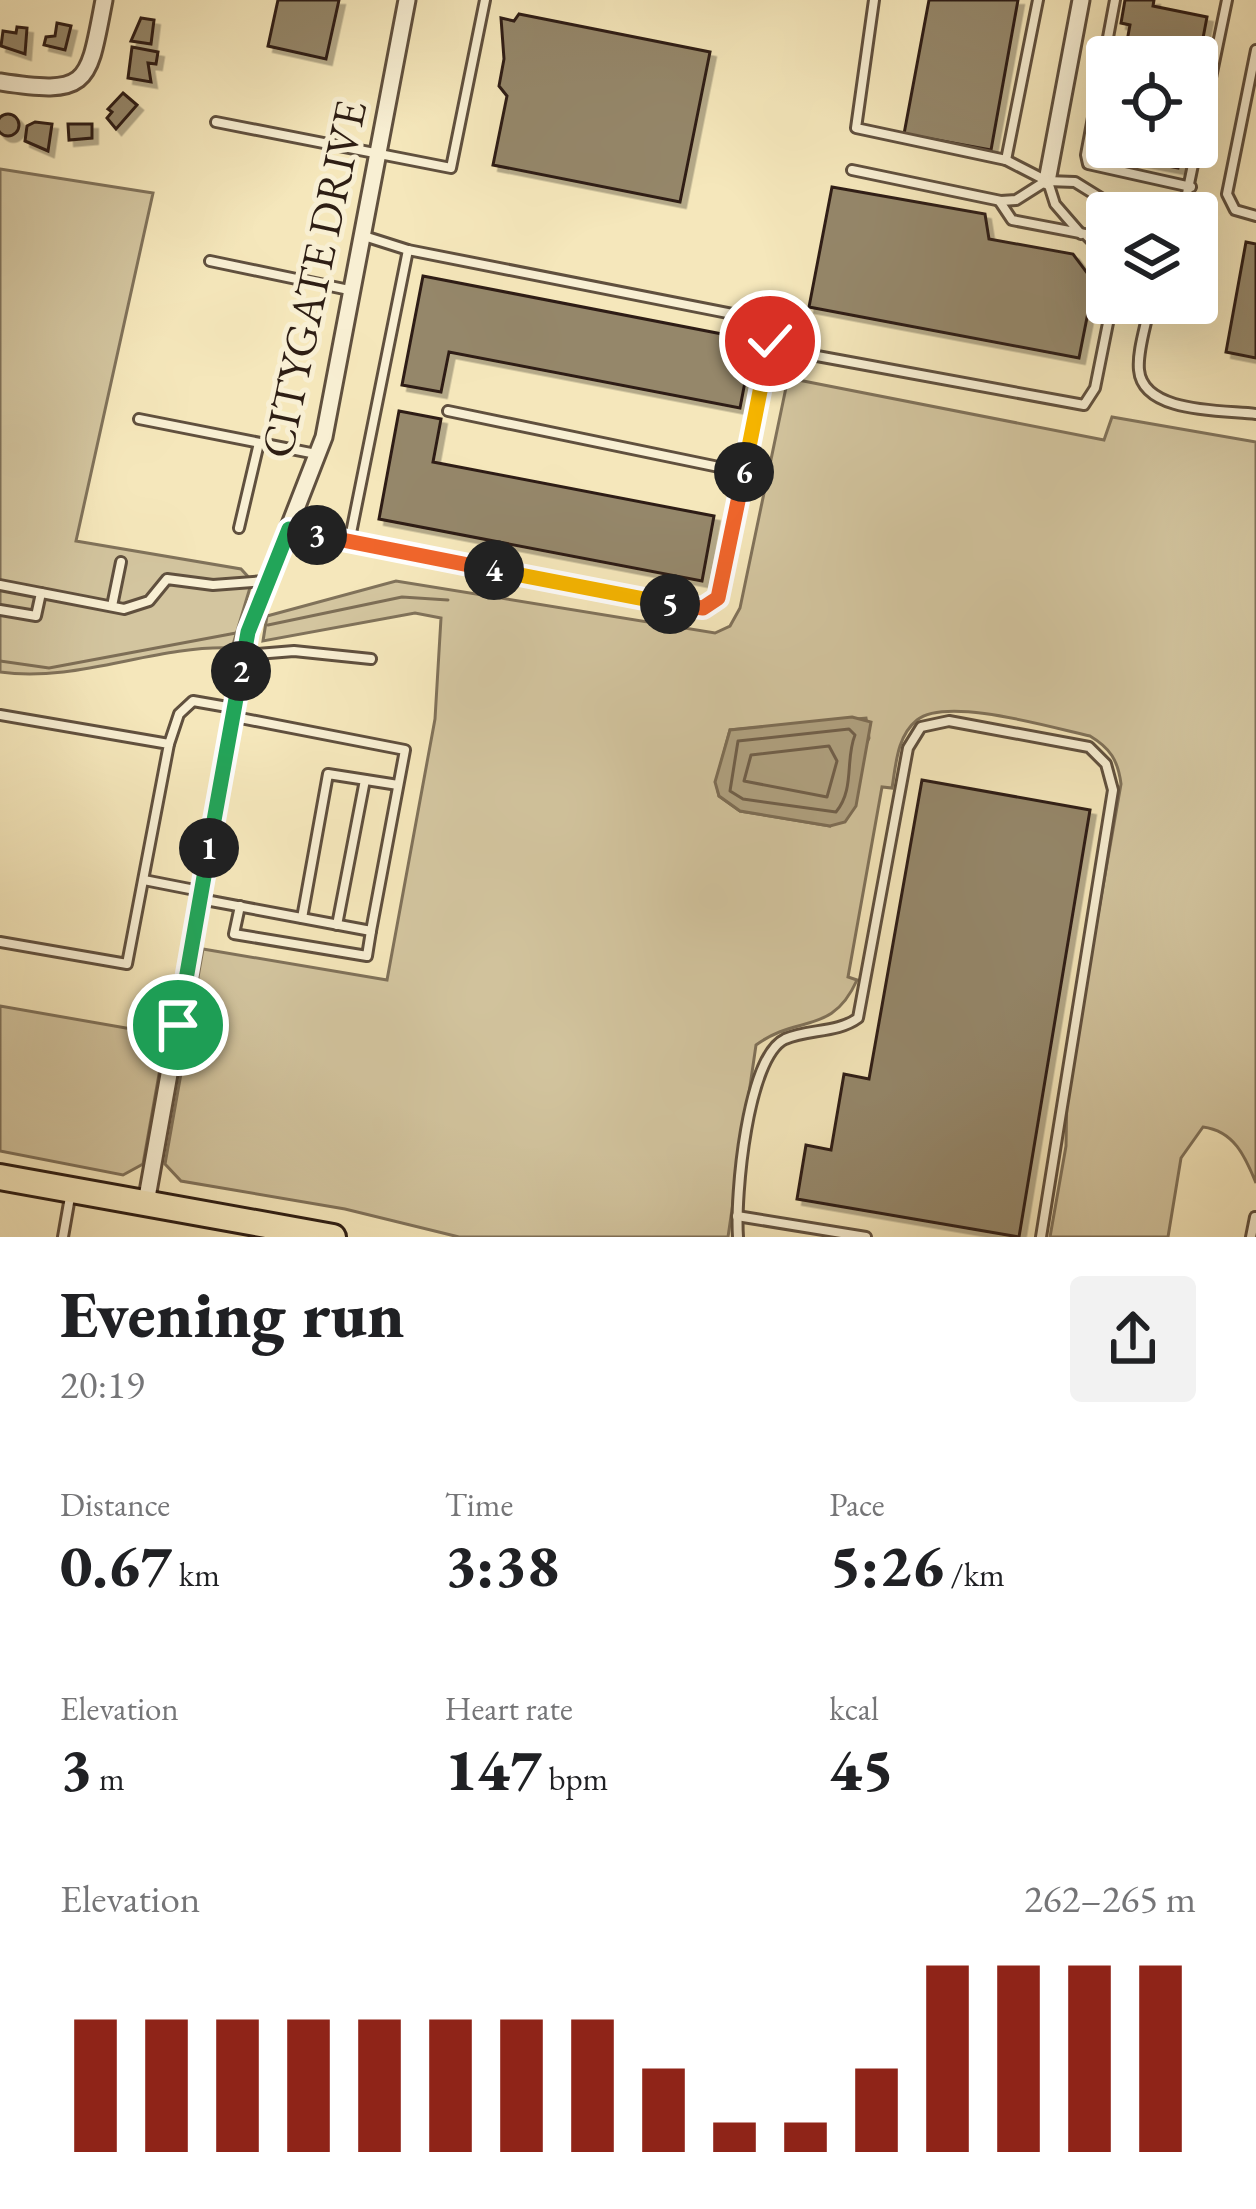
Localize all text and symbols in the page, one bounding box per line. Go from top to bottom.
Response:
map controls [1086,36,1218,324]
button: locate [1086,36,1218,168]
street label: CITYGATE DRIVE [247,95,379,463]
button: layers [1086,192,1218,324]
pin [719,290,821,392]
icon: check [737,308,803,374]
pin: 6 [714,442,774,502]
text: 6 [735,450,753,493]
pin: 3 [287,505,347,565]
text: 3 [308,513,326,556]
pin: 4 [464,540,524,600]
text: 4 [485,548,503,591]
pin: 5 [640,574,700,634]
text: 5 [661,582,679,625]
pin: 2 [211,641,271,701]
text: 2 [232,649,250,692]
pin: 1 [179,818,239,878]
text: 1 [200,826,218,869]
pin [127,974,229,1076]
icon: arrive [145,992,211,1058]
text: Evening run [60,1271,405,1357]
button: share [1070,1276,1196,1402]
text: 20:19 [60,1359,145,1410]
text: Distance [60,1483,170,1526]
text: Time [445,1483,513,1526]
text: Pace [829,1483,885,1526]
text: 0.67 [60,1526,172,1604]
text: 3:38 [445,1526,559,1604]
text: 5:26 [829,1526,944,1604]
text: km [172,1553,220,1596]
text: /km [944,1553,1005,1596]
text: Elevation [60,1687,179,1730]
text: Heart rate [445,1687,573,1730]
text: kcal [829,1687,879,1730]
text: 3 [60,1730,92,1808]
text: 147 [445,1730,542,1808]
text: 45 [829,1730,894,1808]
text: m [92,1757,125,1800]
text: bpm [542,1757,608,1800]
text: Elevation [60,1873,200,1924]
text: 262–265 m [1024,1873,1196,1924]

